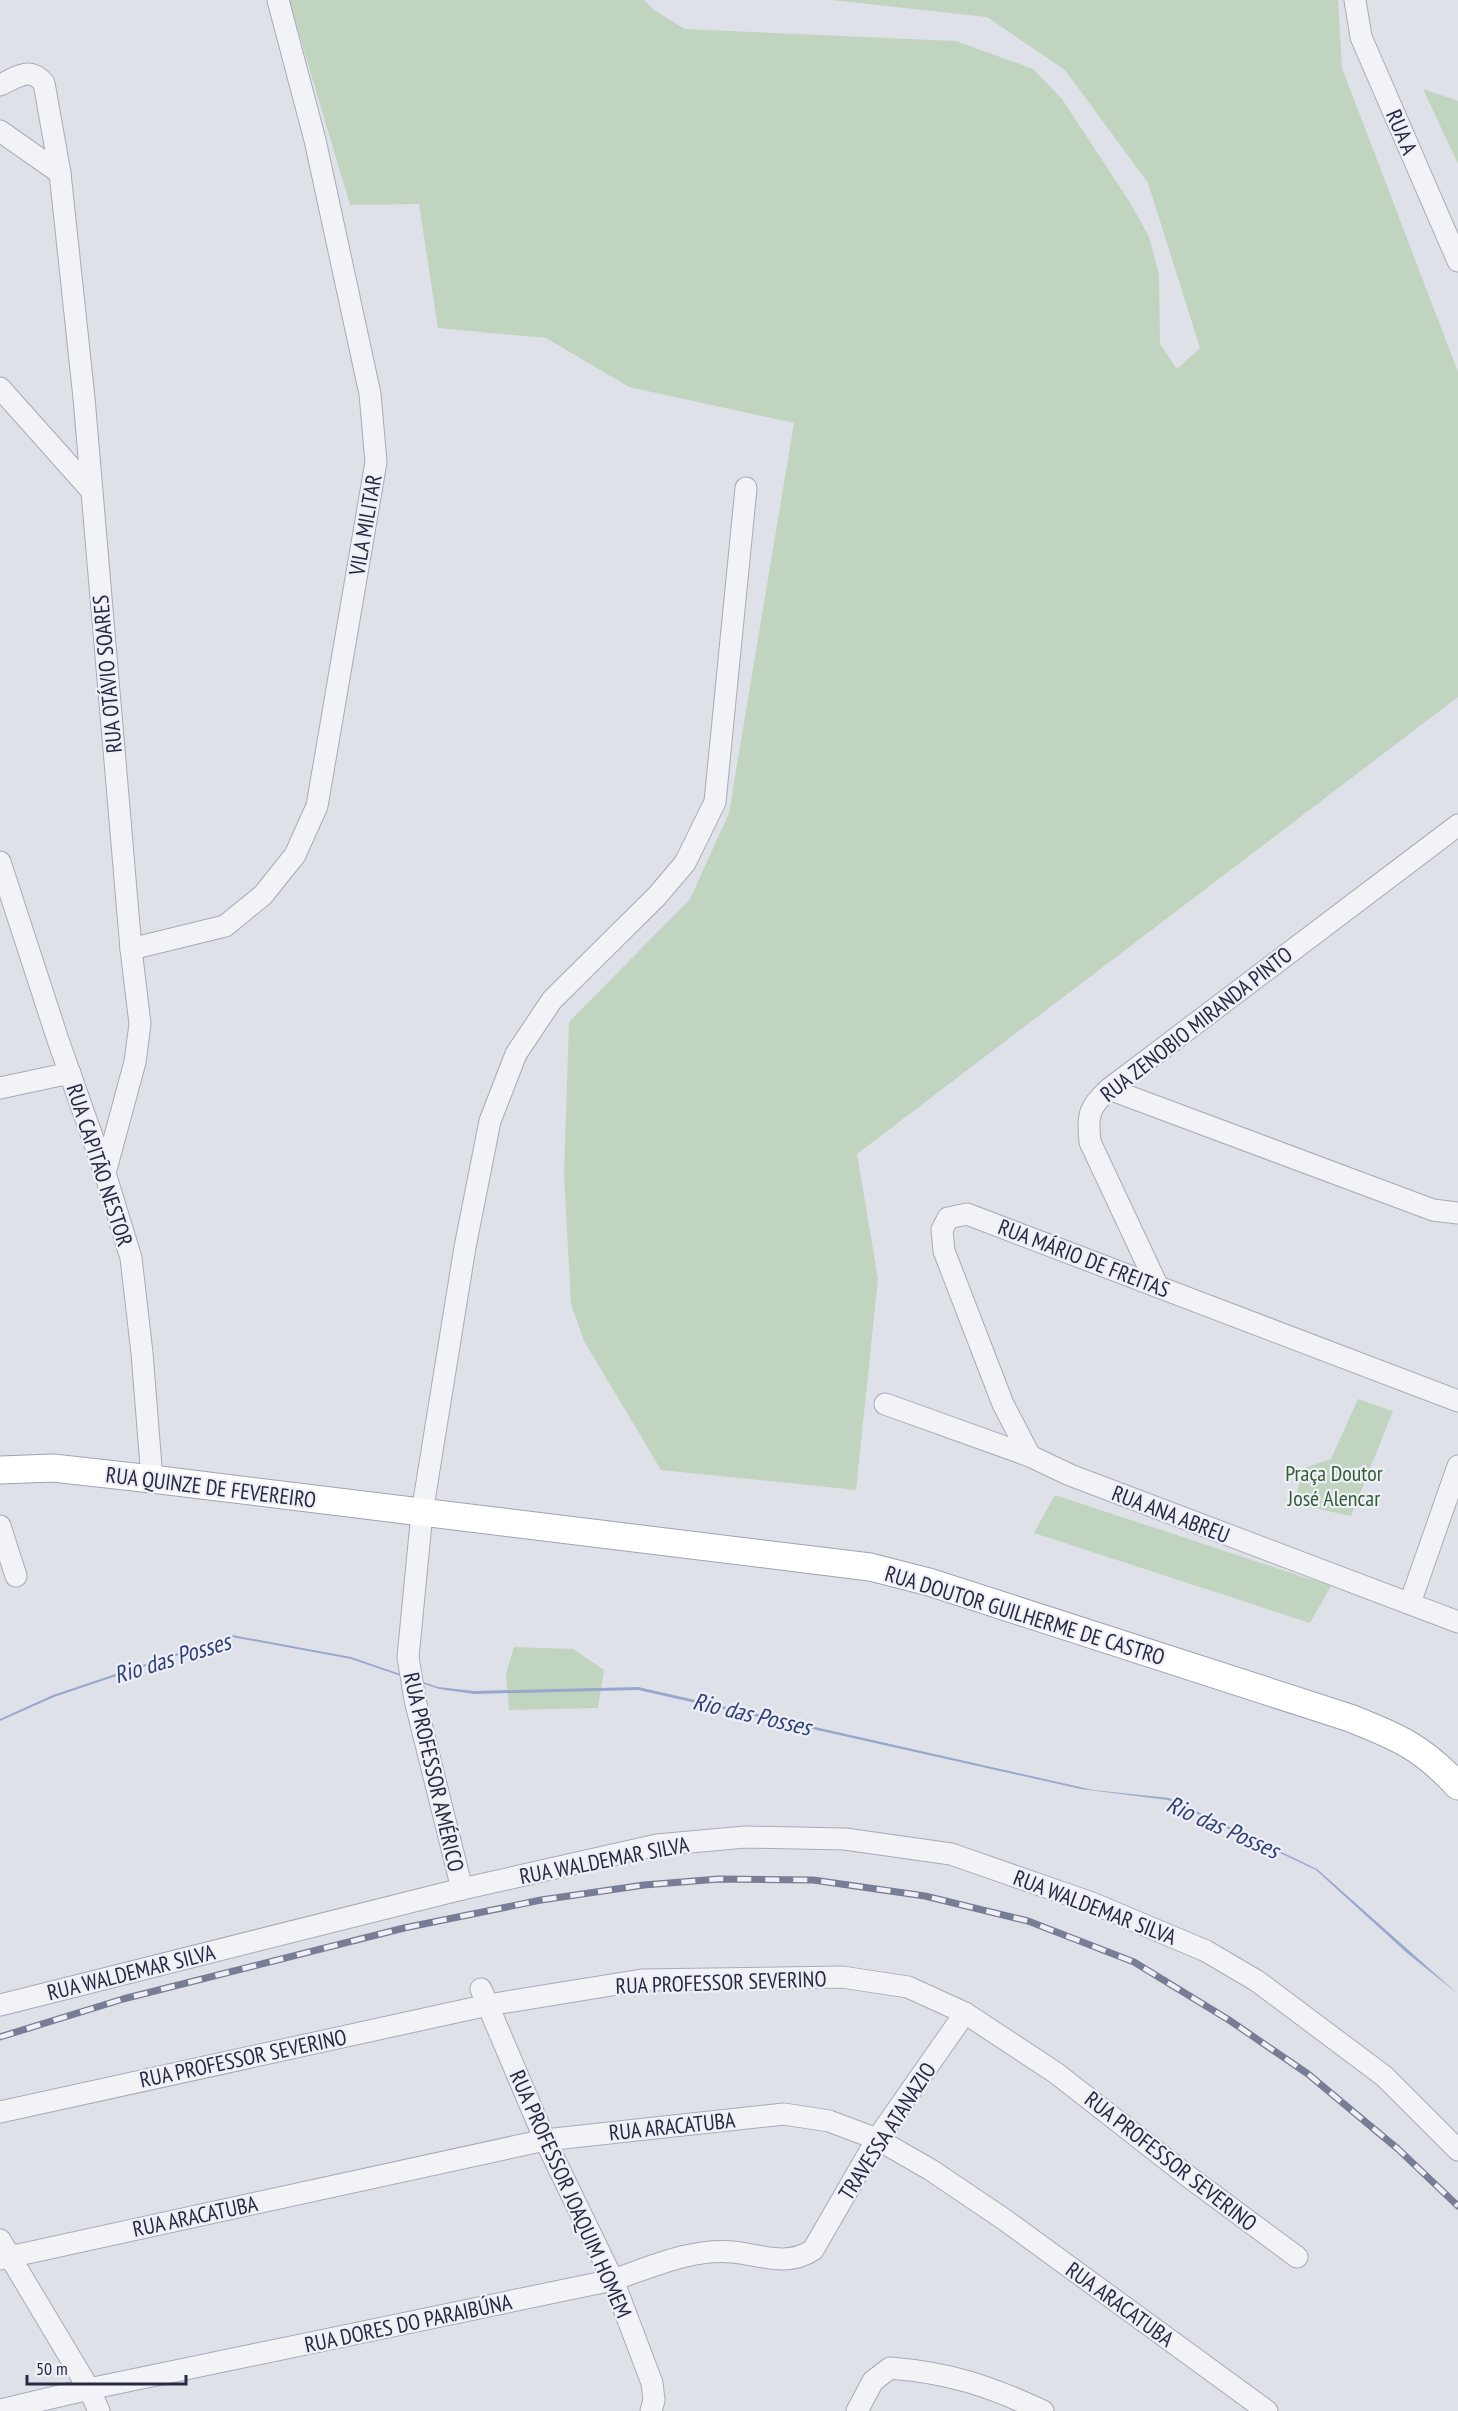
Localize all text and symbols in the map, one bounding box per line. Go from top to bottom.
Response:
street label: RUA A [1380,105,1424,159]
street label: VILA MILITAR [342,472,388,579]
street label: RUA OTÁVIO SOARES [86,594,128,754]
street label: RUA ZENOBIO MIRANDA PINTO [1094,940,1298,1108]
street label: RUA CAPITÃO NESTOR [61,1080,139,1250]
street label: RUA MÁRIO DE FREITAS [994,1212,1174,1304]
park label: Praça Doutor José Alencar [1285,1459,1383,1512]
street label: RUA QUINZE DE FEVEREIRO [104,1460,318,1514]
street label: RUA ANA ABREU [1108,1479,1234,1549]
street label: RUA DOUTOR GUILHERME DE CASTRO [882,1559,1168,1671]
water label: Rio das Posses [110,1625,237,1690]
street label: RUA PROFESSOR AMÉRICO [397,1670,471,1874]
water label: Rio das Posses [690,1685,817,1743]
water label: Rio das Posses [1162,1788,1287,1867]
street label: RUA WALDEMAR SILVA [517,1830,692,1890]
street label: RUA WALDEMAR SILVA [1010,1863,1181,1951]
street label: RUA WALDEMAR SILVA [44,1937,218,2006]
street label: RUA PROFESSOR SEVERINO [615,1964,827,2000]
street label: RUA PROFESSOR SEVERINO [137,2022,349,2094]
street label: TRAVESSA ATANAZIO [832,2057,942,2205]
street label: RUA PROFESSOR JOAQUIM HOMEM [504,2066,638,2322]
street label: RUA PROFESSOR SEVERINO [1079,2085,1263,2237]
street label: RUA ARACATUBA [607,2105,737,2147]
street label: RUA ARACATUBA [130,2189,261,2243]
street label: RUA ARACATUBA [1060,2255,1180,2353]
street label: RUA DORES DO PARAIBÚNA [302,2287,515,2359]
scale bar [27,2348,186,2386]
text: 50 m [36,2357,68,2380]

